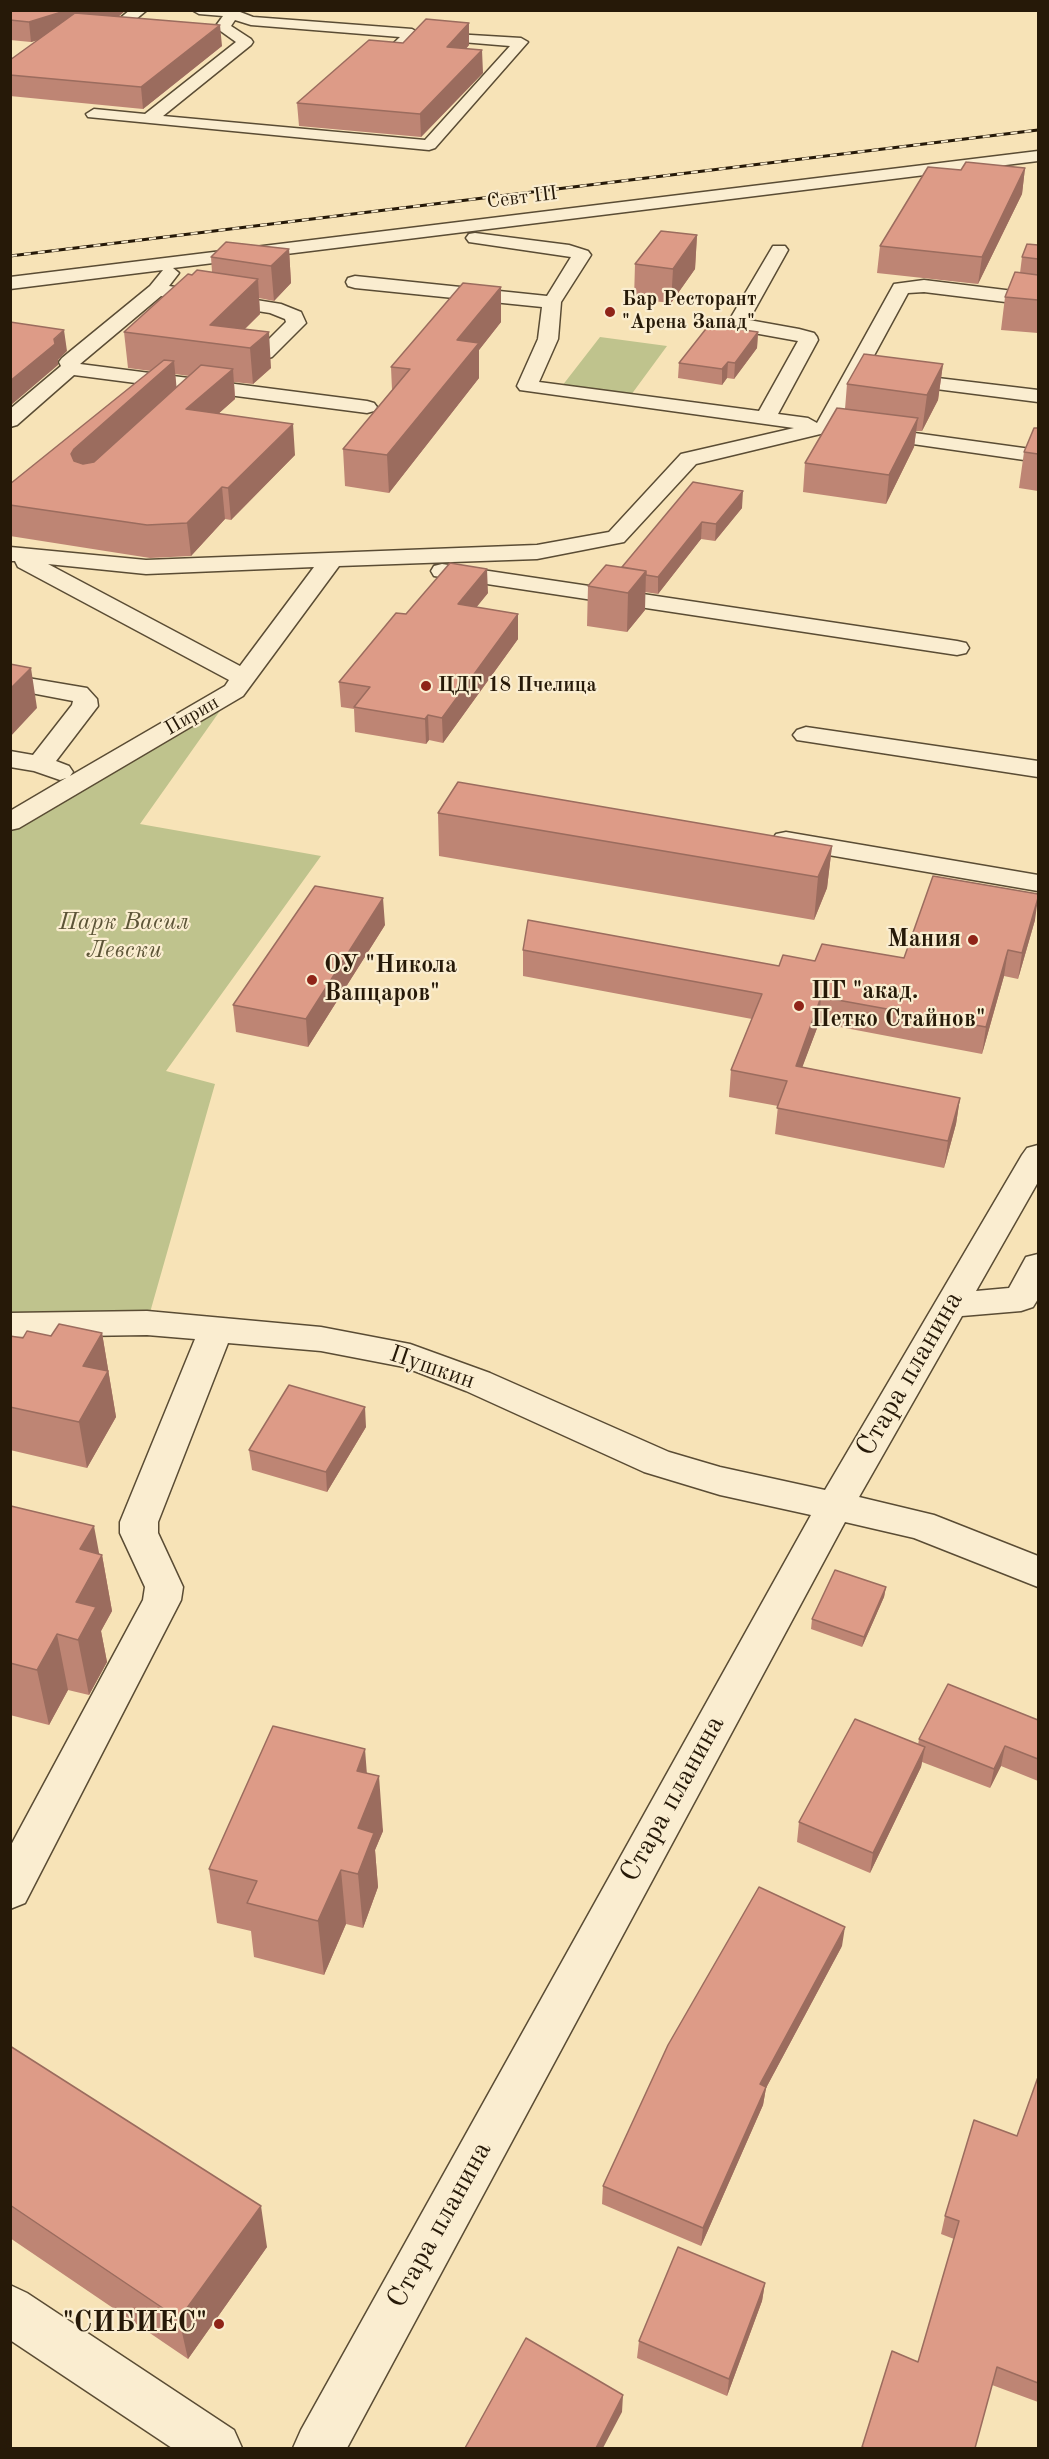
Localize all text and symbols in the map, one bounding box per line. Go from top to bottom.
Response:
street label: Севт III [485,182,559,214]
place label: Бар Ресторант "Арена Запад" [622,288,757,335]
marker: Бар Ресторант "Арена Запад" [603,305,617,319]
place label: ЦДГ 18 Пчелица [438,674,597,698]
marker: ЦДГ 18 Пчелица [419,679,433,693]
street label: Пирин [161,691,223,741]
park label: Парк Васил Левски [59,909,189,965]
place label: Мания [887,926,961,954]
marker: Мания [966,933,980,947]
place label: ОУ "Никола Вапцаров" [324,952,457,1008]
marker: ОУ "Никола Вапцаров" [305,973,319,987]
place label: ПГ "акад. Петко Стайнов" [811,978,985,1034]
marker: ПГ "акад. Петко Стайнов" [792,999,806,1013]
street label: Стара планина [849,1286,971,1462]
street label: Пушкин [386,1340,478,1396]
street label: Стара планина [613,1710,733,1888]
street label: Стара планина [380,2136,500,2314]
place label: "СИБИЕС" [63,2307,207,2341]
marker: "СИБИЕС" [212,2317,226,2331]

